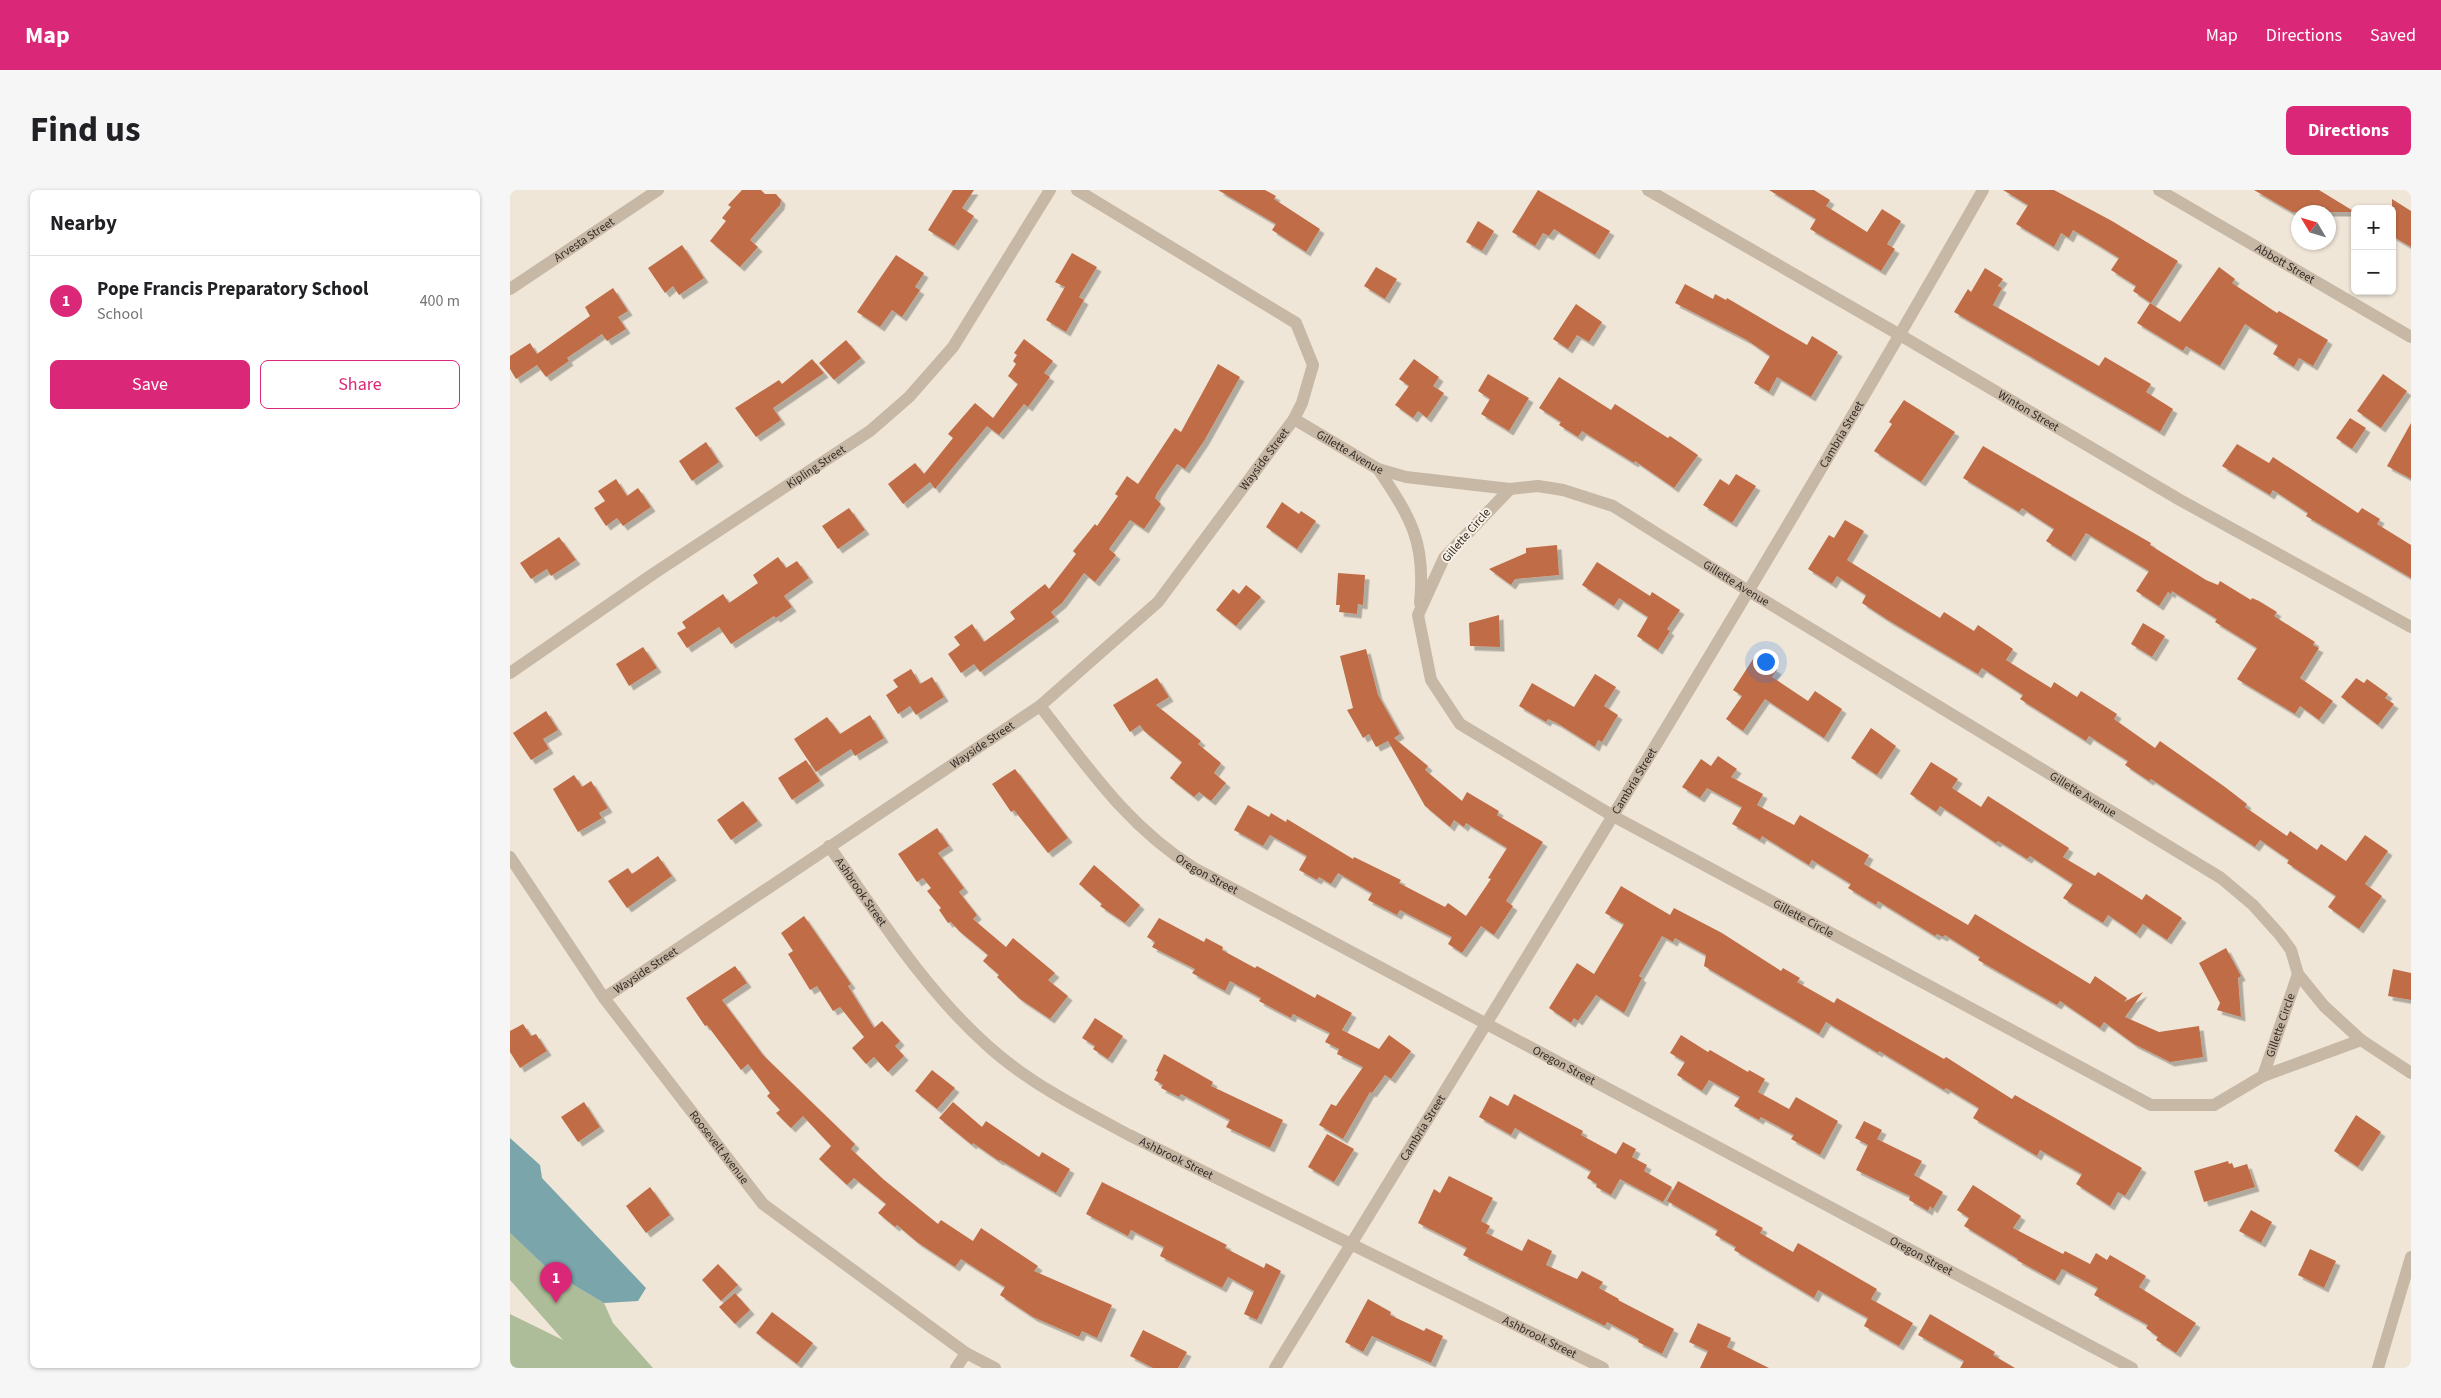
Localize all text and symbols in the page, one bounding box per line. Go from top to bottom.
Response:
text: Map [25,18,70,53]
text: Map [2206,23,2238,48]
text: Directions [2266,23,2342,48]
text: Saved [2370,23,2416,48]
text: Find us [30,105,140,155]
button: Directions [2286,106,2411,155]
north arrow [2291,205,2336,250]
map controls [2351,205,2396,295]
button: + [2351,205,2396,250]
text: Nearby [50,208,117,238]
street label: Arvesta Street [551,213,618,266]
street label: Abbott Street [2252,240,2318,288]
button: − [2351,250,2396,295]
text: Pope Francis Preparatory School [97,276,368,303]
text: 1 [62,290,70,312]
text: 400 m [420,290,460,312]
text: School [97,303,143,325]
button: Save [50,360,250,409]
button: Share [260,360,460,409]
street label: Winton Street [1995,387,2062,436]
street label: Cambria Street [1815,398,1868,471]
street label: Wayside Street [1236,425,1293,494]
street label: Gillette Avenue [1313,426,1385,479]
street label: Kipling Street [783,441,849,493]
street label: Gillette Circle [1438,505,1495,566]
street label: Gillette Avenue [1700,556,1773,611]
your location [1753,649,1779,675]
street label: Wayside Street [947,718,1018,773]
street label: Cambria Street [1608,745,1661,818]
street label: Gillette Avenue [2046,768,2120,822]
street label: Oregon Street [1172,850,1241,899]
street label: Ashbrook Street [831,854,891,930]
street label: Gillette Circle [1770,896,1837,942]
street label: Wayside Street [610,943,681,998]
street label: Gillette Circle [2262,991,2300,1060]
street label: Oregon Street [1529,1042,1598,1089]
street label: Cambria Street [1396,1091,1450,1164]
street label: Roosevelt Avenue [685,1107,753,1188]
street label: Ashbrook Street [1136,1133,1216,1184]
street label: Oregon Street [1886,1232,1956,1280]
pin: 1 [540,1262,572,1303]
street label: Ashbrook Street [1500,1312,1579,1363]

